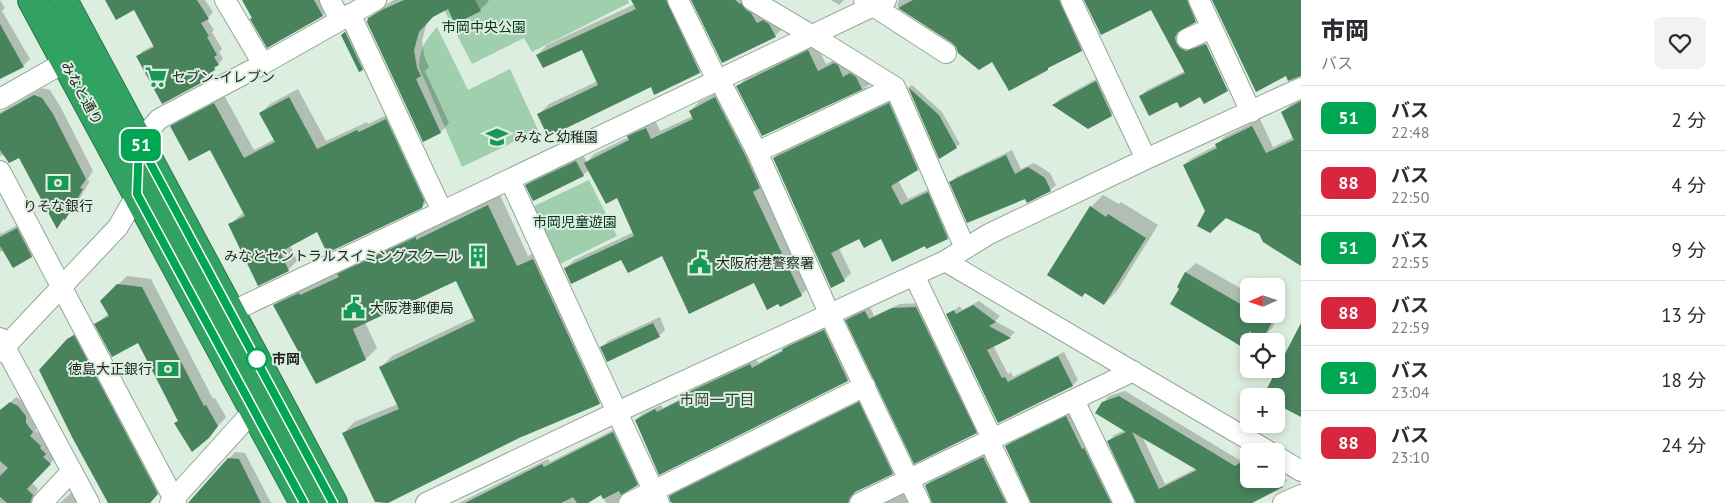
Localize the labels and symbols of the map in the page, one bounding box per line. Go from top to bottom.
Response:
park label: 市岡中央公園 [442,18,526,36]
street label: みなと通り [57,58,107,128]
supermarket icon: セブン-イレブン [143,64,169,90]
place label: セブン-イレブン [172,68,275,86]
school or university icon: みなと幼稚園 [484,124,510,150]
place label: みなと幼稚園 [514,128,598,146]
line badge: 51 [118,129,164,161]
bank icon: りそな銀行 [45,170,71,196]
place label: りそな銀行 [23,197,93,215]
park label: 市岡児童遊園 [533,213,617,231]
building icon: みなとセントラルスイミングスクール [465,243,491,269]
place label: みなとセントラルスイミングスクール [224,247,462,265]
public building icon: 大阪府港警察署 [687,250,713,276]
place label: 大阪府港警察署 [716,254,814,272]
north arrow [1240,278,1285,322]
public building icon: 大阪港郵便局 [341,295,367,321]
place label: 大阪港郵便局 [370,299,454,317]
marker: 市岡 [246,348,268,370]
place label: 市岡 [272,350,300,368]
bank icon: 徳島大正銀行 [155,356,181,382]
place label: 徳島大正銀行 [68,360,152,378]
district label: 市岡一丁目 [679,390,755,409]

